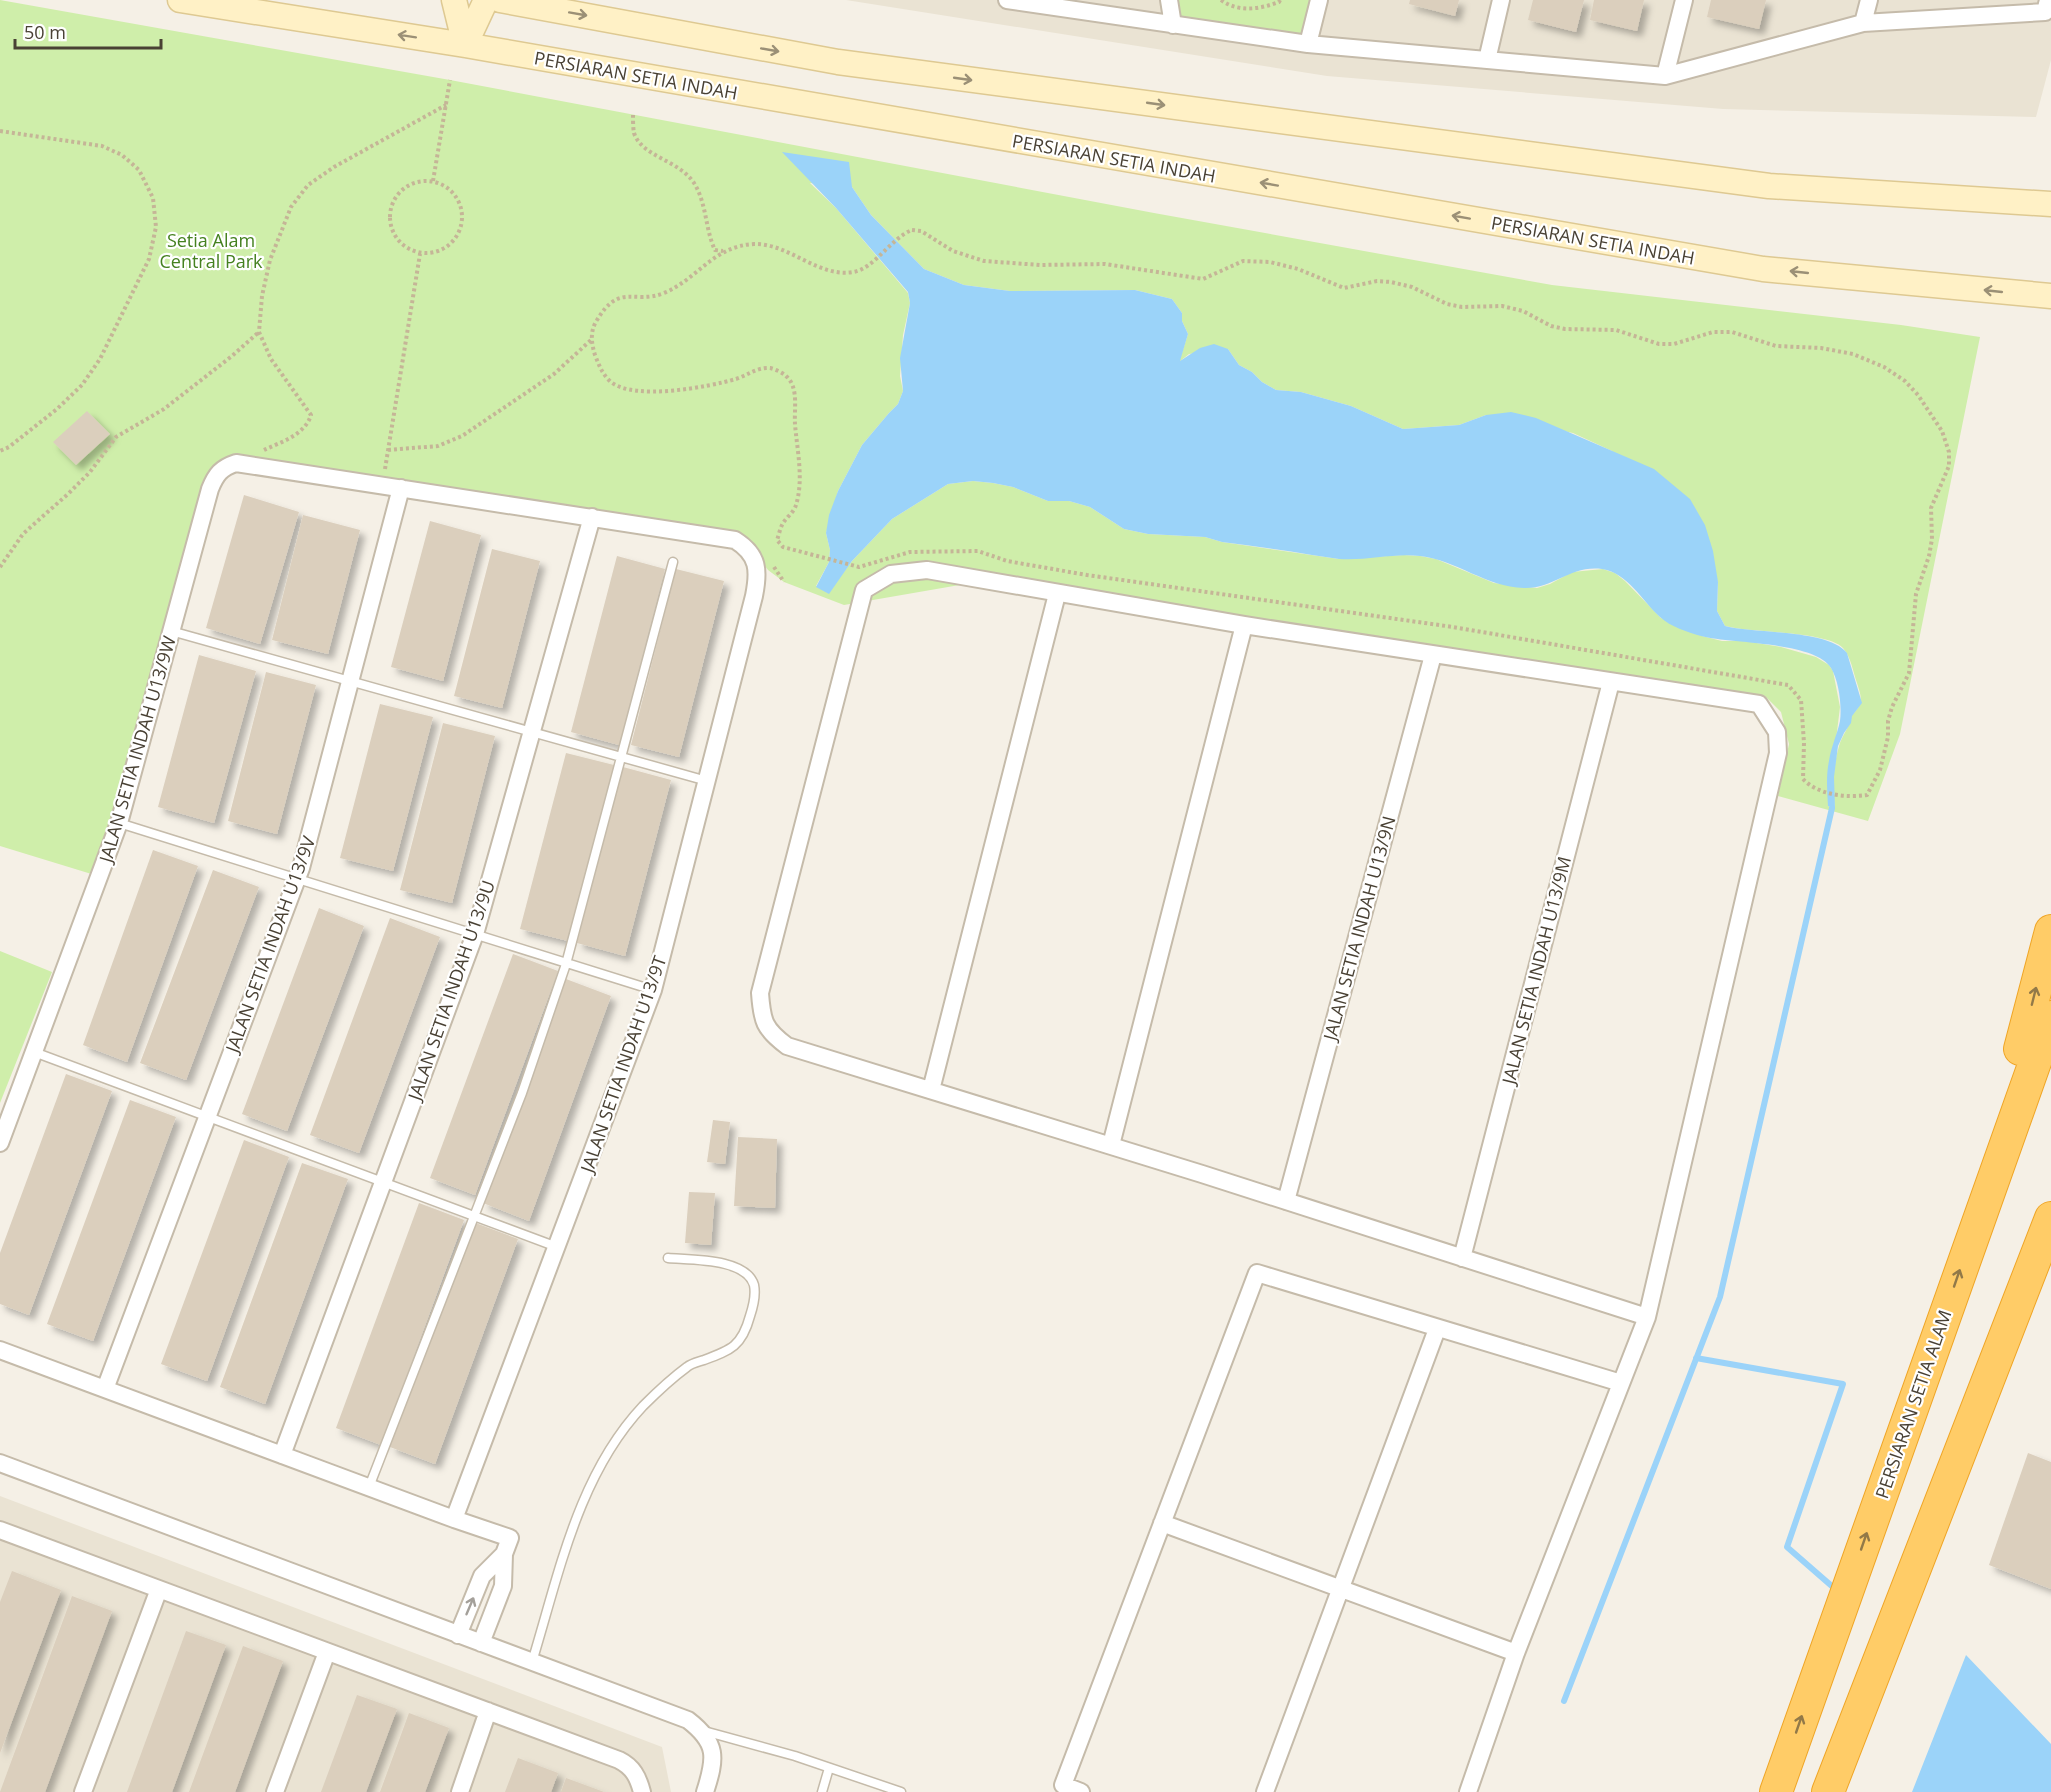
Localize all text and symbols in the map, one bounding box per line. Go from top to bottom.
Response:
one-way arrow [568,9,588,20]
scale bar [15,12,160,50]
text: 50 m [24,20,66,44]
one-way arrow [398,30,418,41]
one-way arrow [760,44,779,55]
street label: PERSIARAN SETIA INDAH [532,45,740,105]
one-way arrow [953,73,972,84]
one-way arrow [1146,99,1166,110]
street label: PERSIARAN SETIA INDAH [1010,128,1218,188]
one-way arrow [1260,178,1279,189]
street label: PERSIARAN SETIA INDAH [1489,210,1697,270]
one-way arrow [1452,211,1472,222]
park label: Setia Alam Central Park [159,228,263,273]
one-way arrow [1789,266,1809,277]
one-way arrow [1983,285,2003,296]
street label: JALAN SETIA INDAH U13/9W [93,633,181,867]
street label: JALAN SETIA INDAH U13/9N [1317,813,1401,1045]
street label: JALAN SETIA INDAH U13/9V [219,832,320,1057]
street label: JALAN SETIA INDAH U13/9M [1496,854,1576,1088]
street label: JALAN SETIA INDAH U13/9U [401,877,500,1105]
street label: JALAN SETIA INDAH U13/9T [574,952,671,1177]
one-way arrow [2029,987,2041,1006]
one-way arrow [1953,1269,1964,1287]
street label: PERSIARAN SETIA ALAM [1869,1306,1957,1502]
one-way arrow [1860,1532,1871,1550]
one-way arrow [465,1597,476,1615]
one-way arrow [1795,1716,1806,1734]

